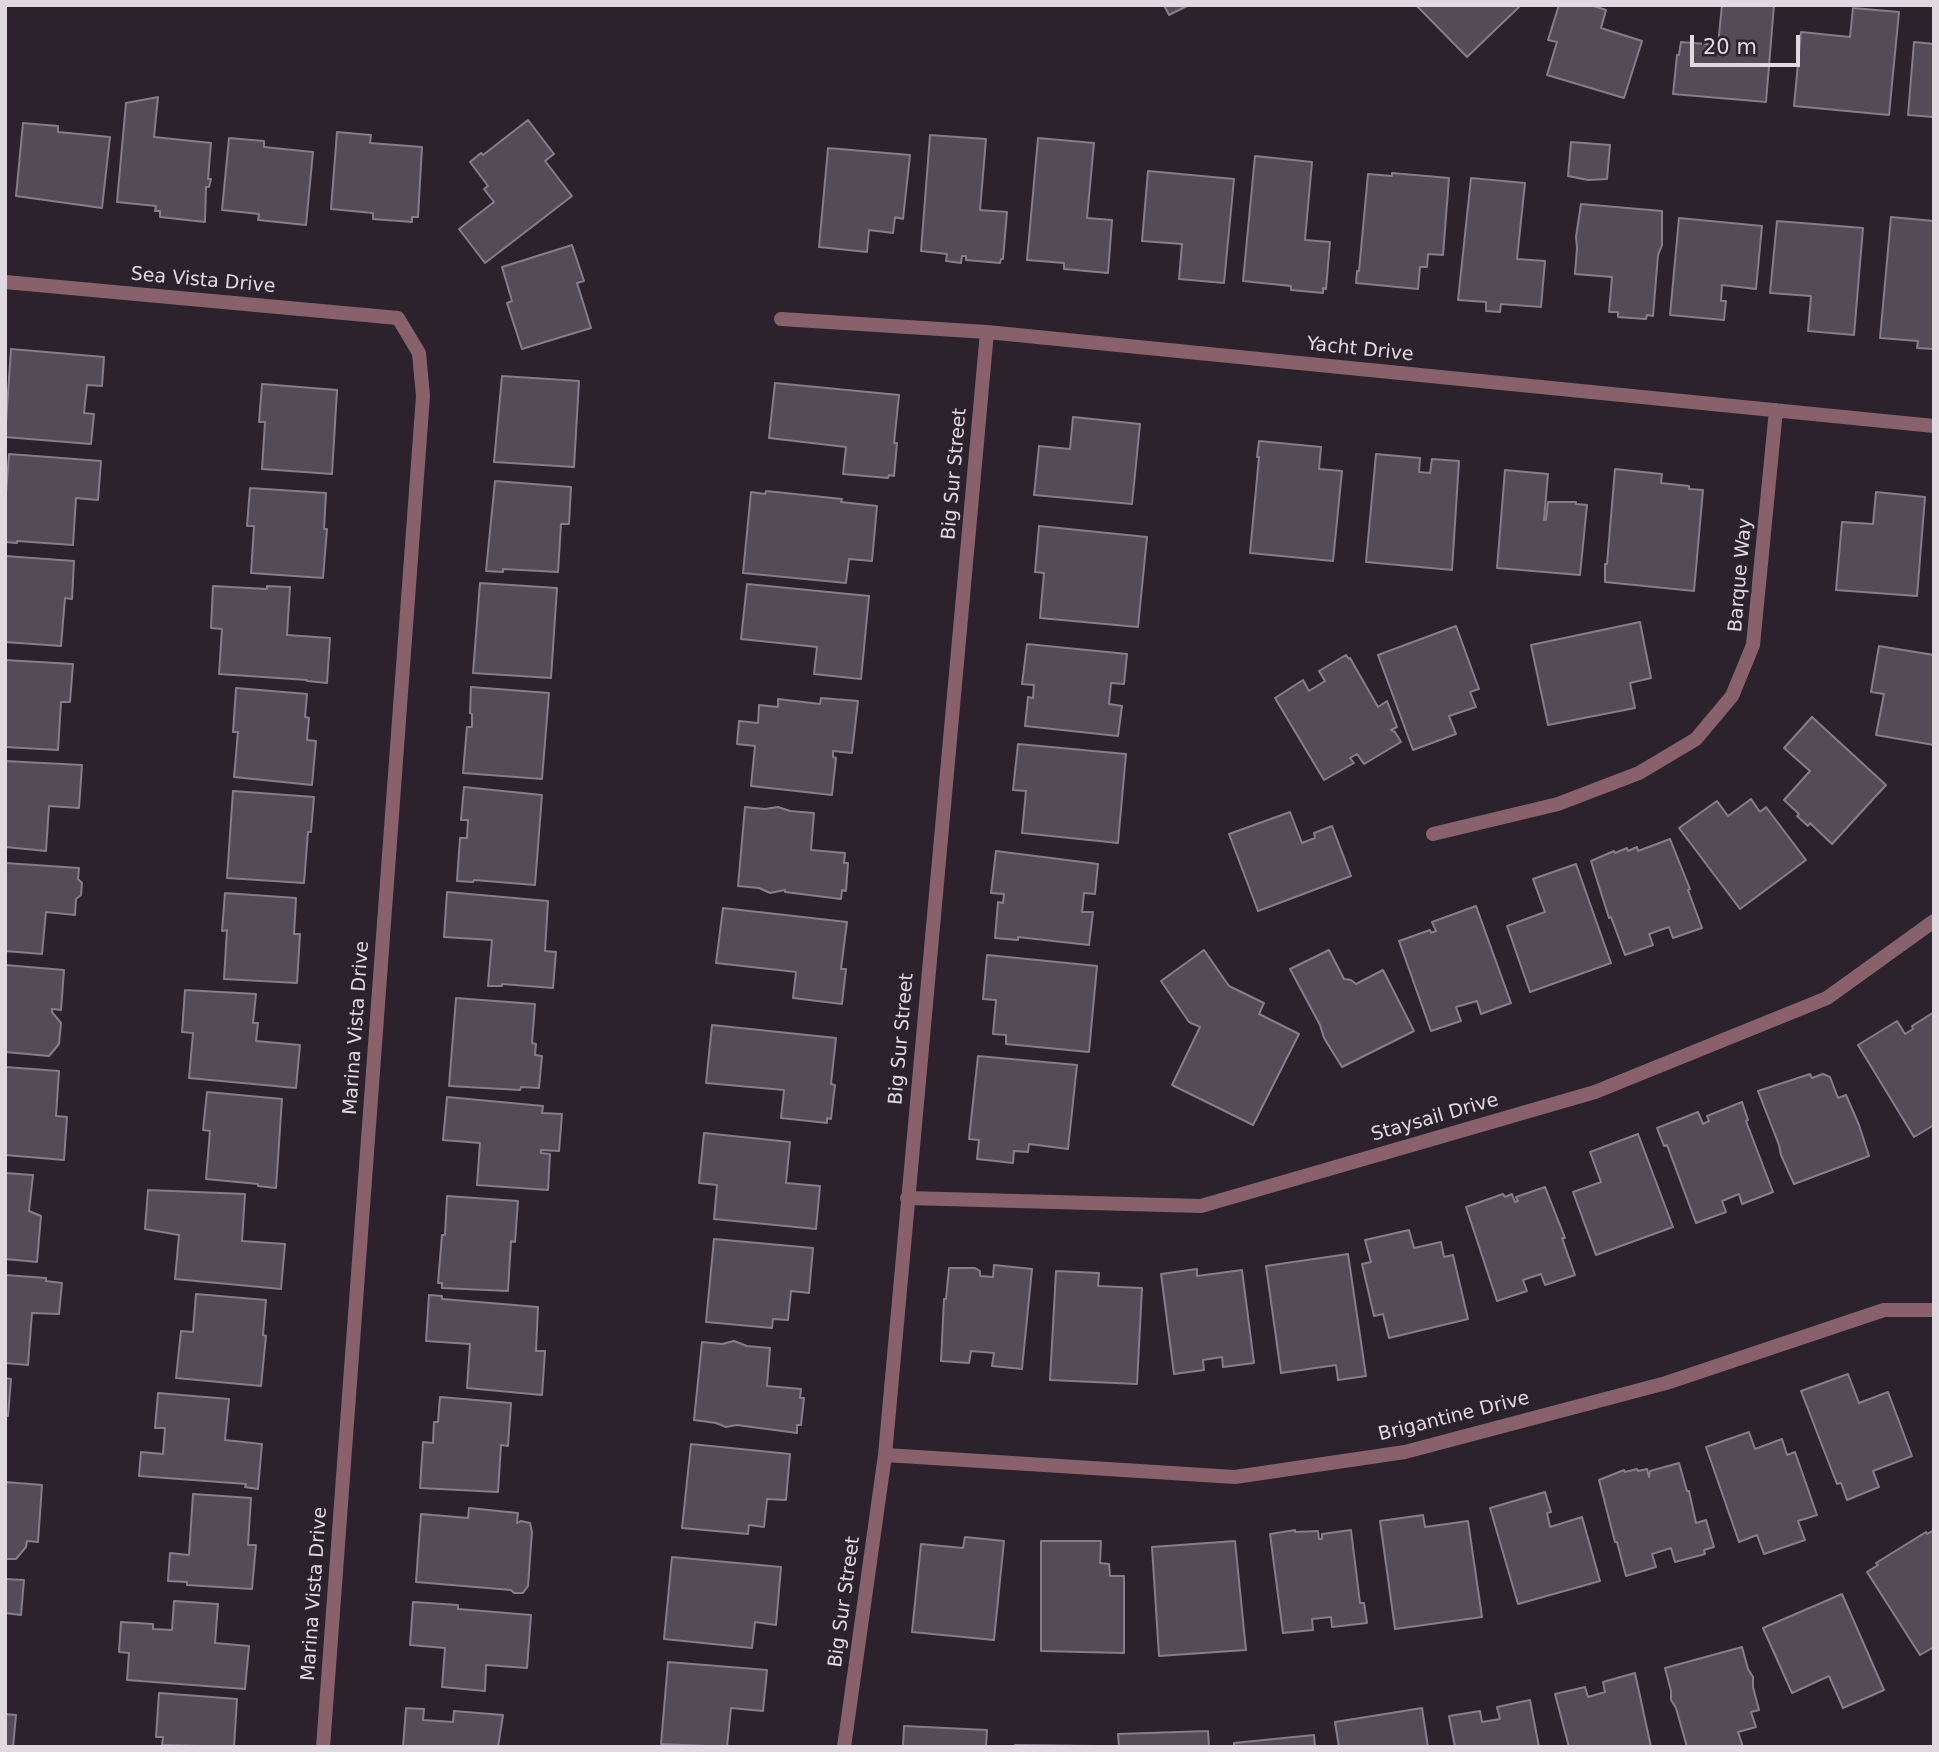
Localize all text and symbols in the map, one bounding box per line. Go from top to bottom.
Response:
scale bar [1694,21,1804,65]
text: 20 m [1703,35,1757,59]
street label: Sea Vista Drive [130,263,276,299]
street label: Yacht Drive [1305,333,1415,367]
street label: Big Sur Street [938,407,972,541]
street label: Barque Way [1725,517,1757,633]
street label: Marina Vista Drive [340,940,374,1116]
street label: Big Sur Street [885,972,919,1106]
street label: Staysail Drive [1369,1089,1501,1147]
street label: Brigantine Drive [1376,1387,1532,1447]
street label: Marina Vista Drive [298,1506,332,1682]
street label: Big Sur Street [825,1535,865,1669]

